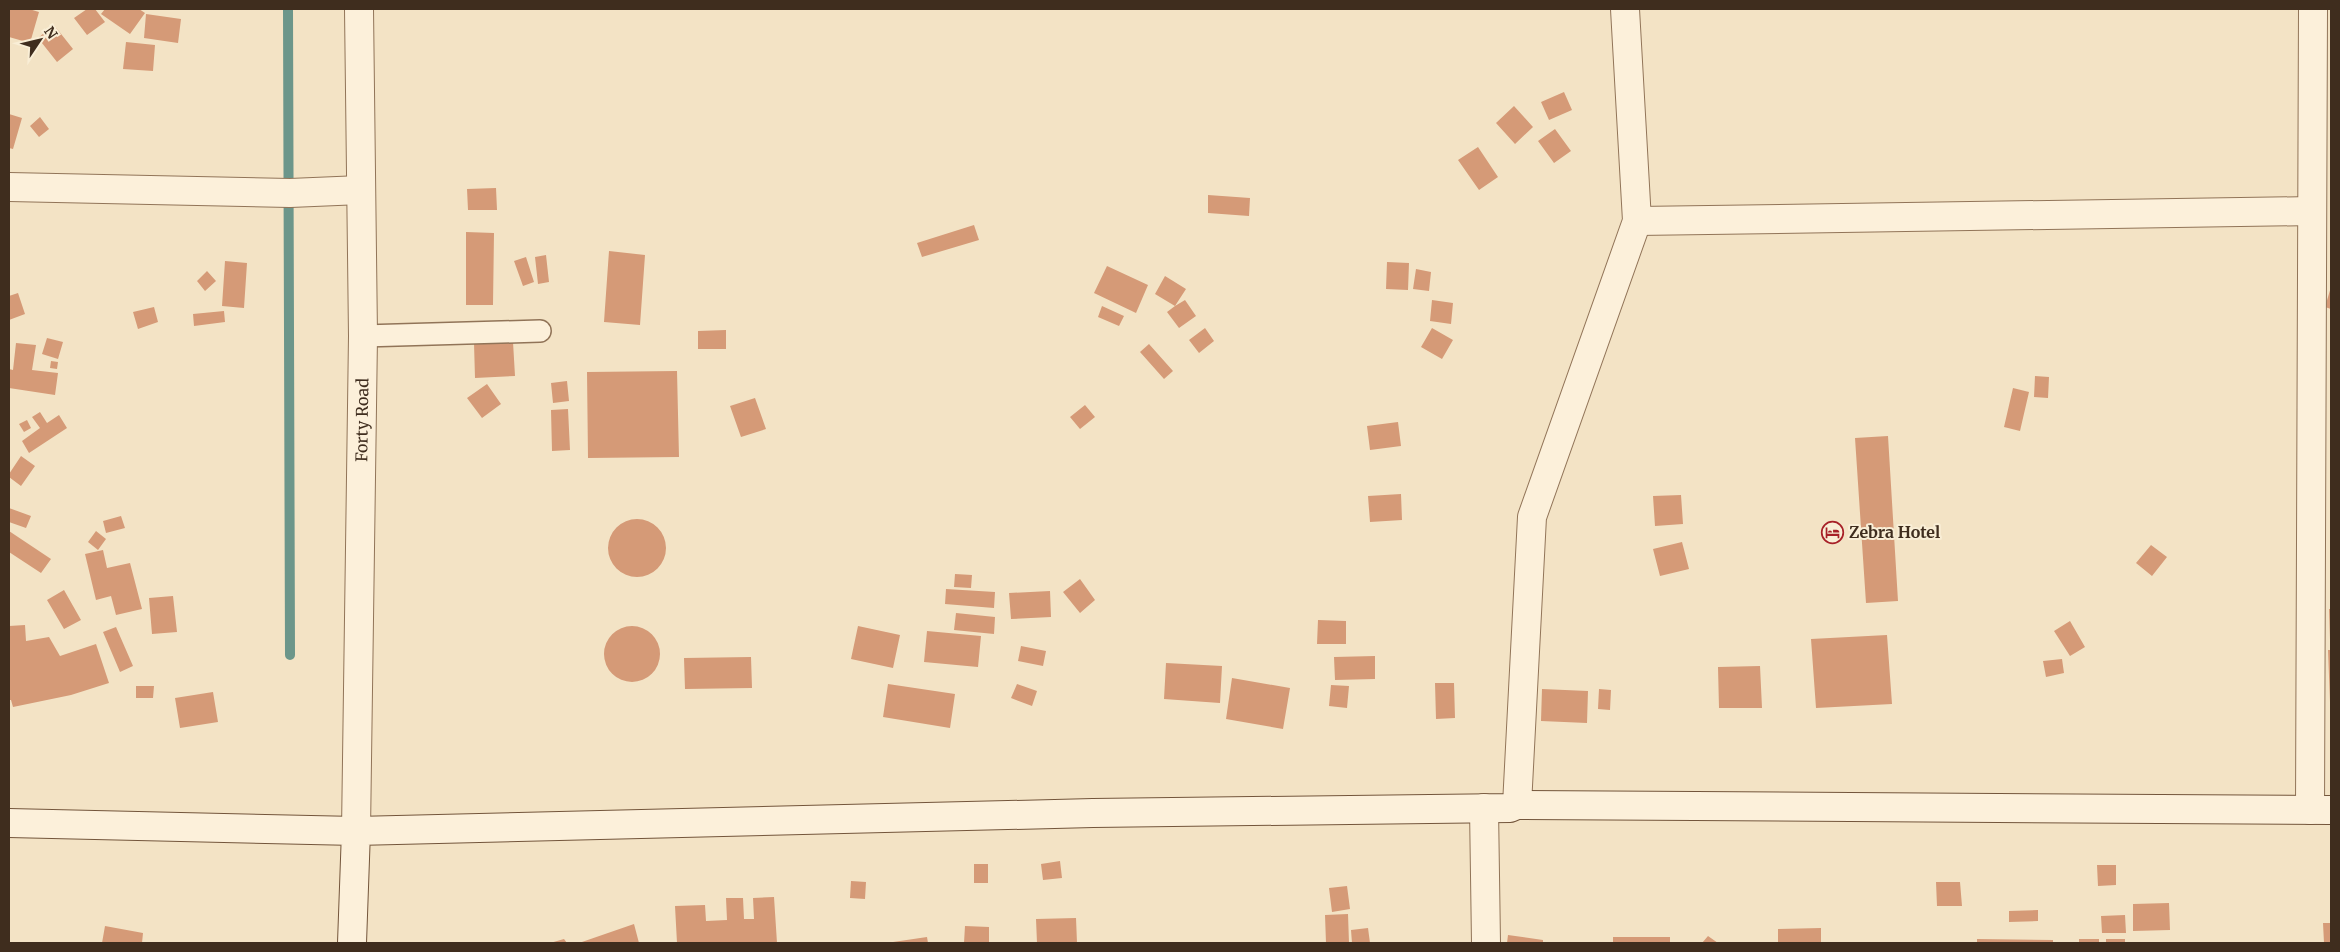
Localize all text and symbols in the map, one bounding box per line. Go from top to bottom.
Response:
north arrow [15,15,65,65]
text: N [40,23,61,42]
street label: Forty Road [351,378,372,462]
hotel icon: Zebra Hotel [1821,520,1845,544]
place label: Zebra Hotel [1849,522,1940,542]

